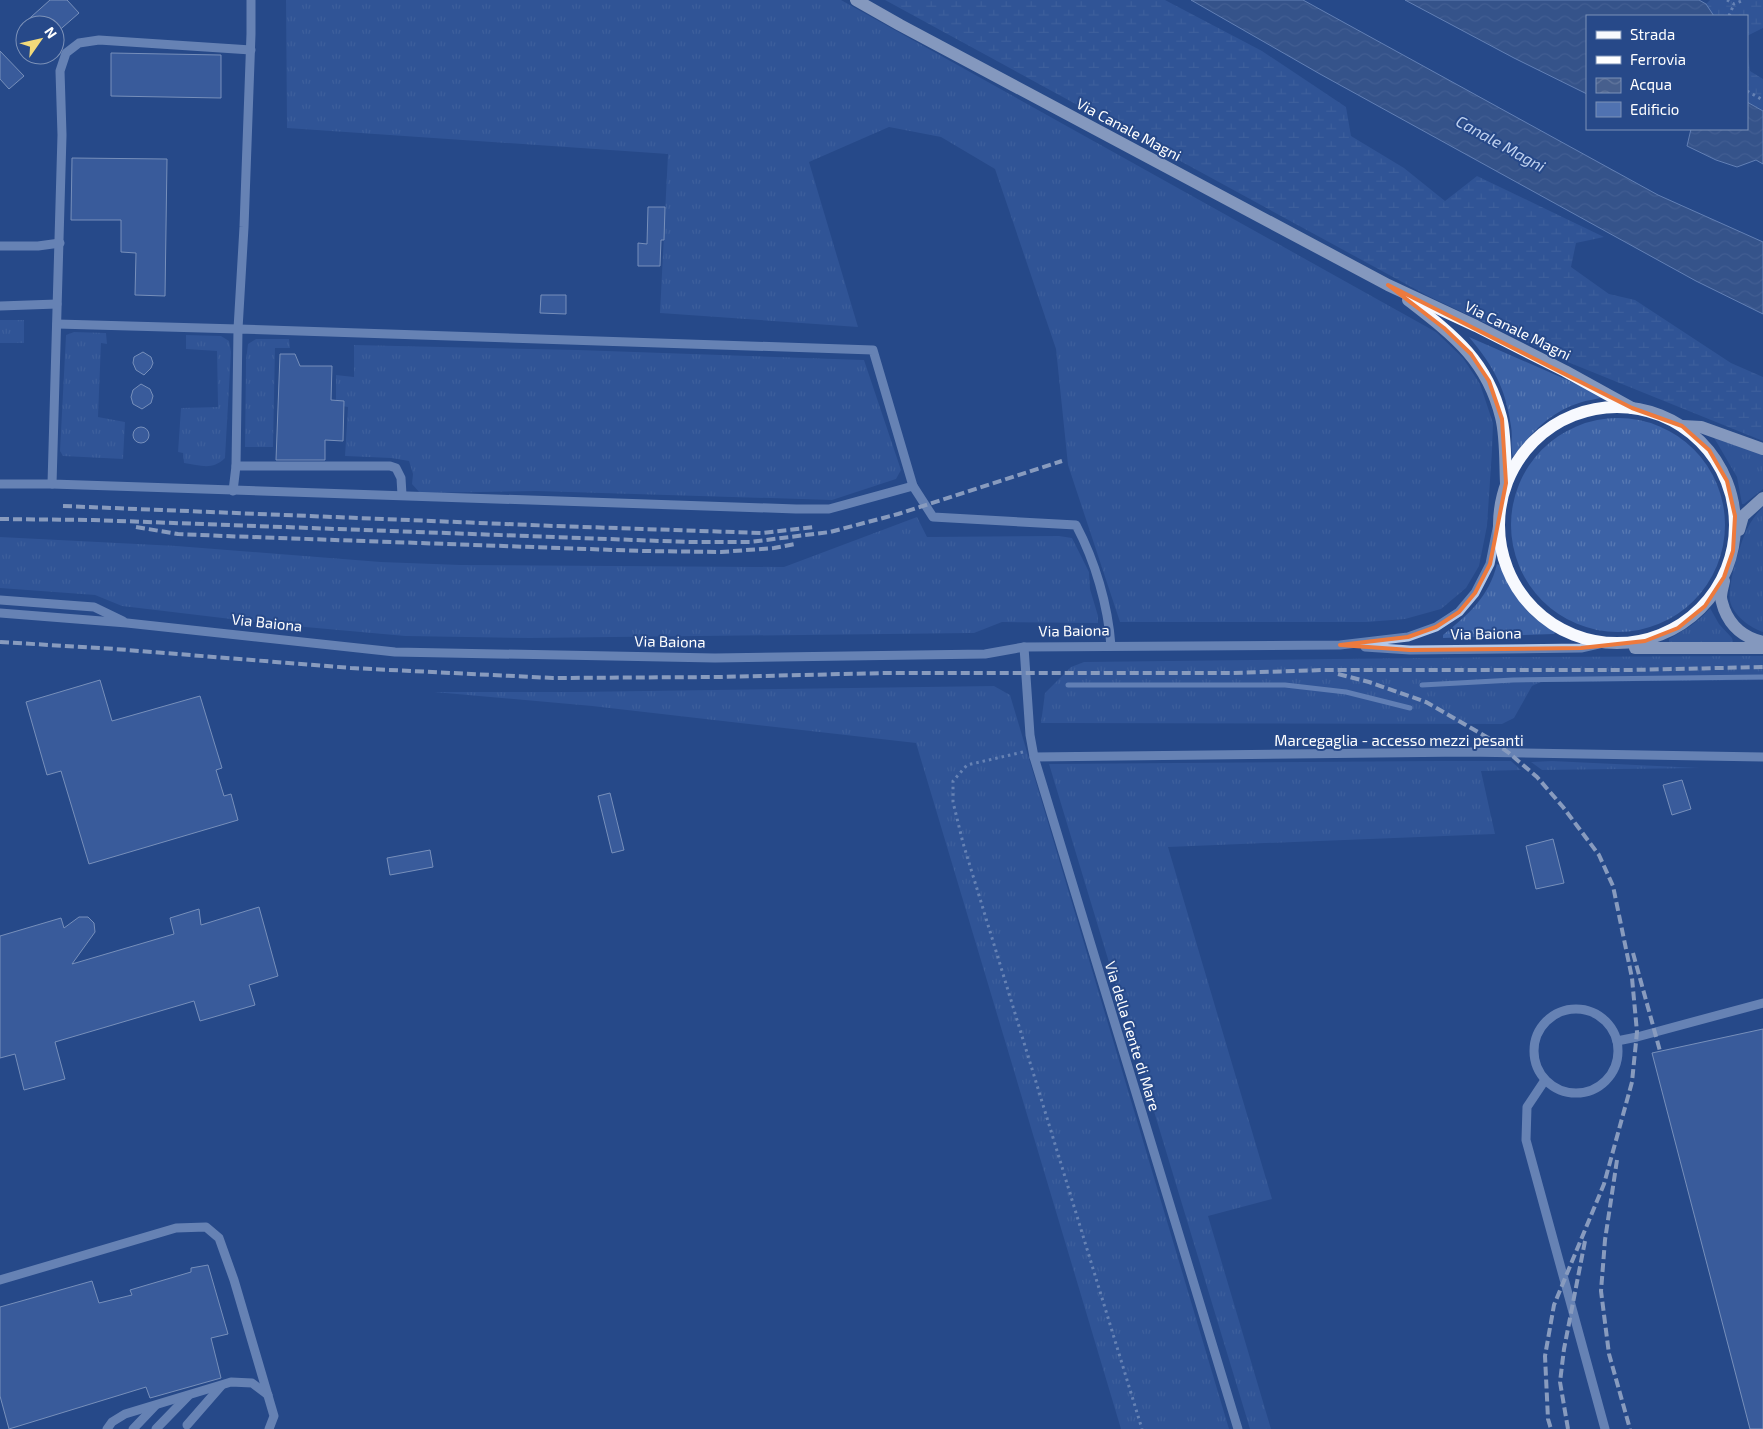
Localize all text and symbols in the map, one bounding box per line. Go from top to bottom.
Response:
north arrow [15,15,65,65]
legend [1586,15,1748,130]
text: N [41,24,61,41]
text: Strada [1630,25,1675,43]
text: Ferrovia [1630,50,1686,68]
text: Acqua [1630,75,1672,93]
street label: Via Canale Magni [1073,94,1185,164]
text: Edificio [1630,100,1679,118]
water label: Canale Magni [1453,111,1549,175]
street label: Via Canale Magni [1462,296,1574,364]
street label: Via Baiona [231,609,303,635]
street label: Via Baiona [1038,620,1110,640]
street label: Via Baiona [1450,623,1522,643]
street label: Via Baiona [634,631,706,651]
street label: Marcegaglia - accesso mezzi pesanti [1274,731,1524,749]
street label: Via della Gente di Mare [1102,959,1164,1113]

